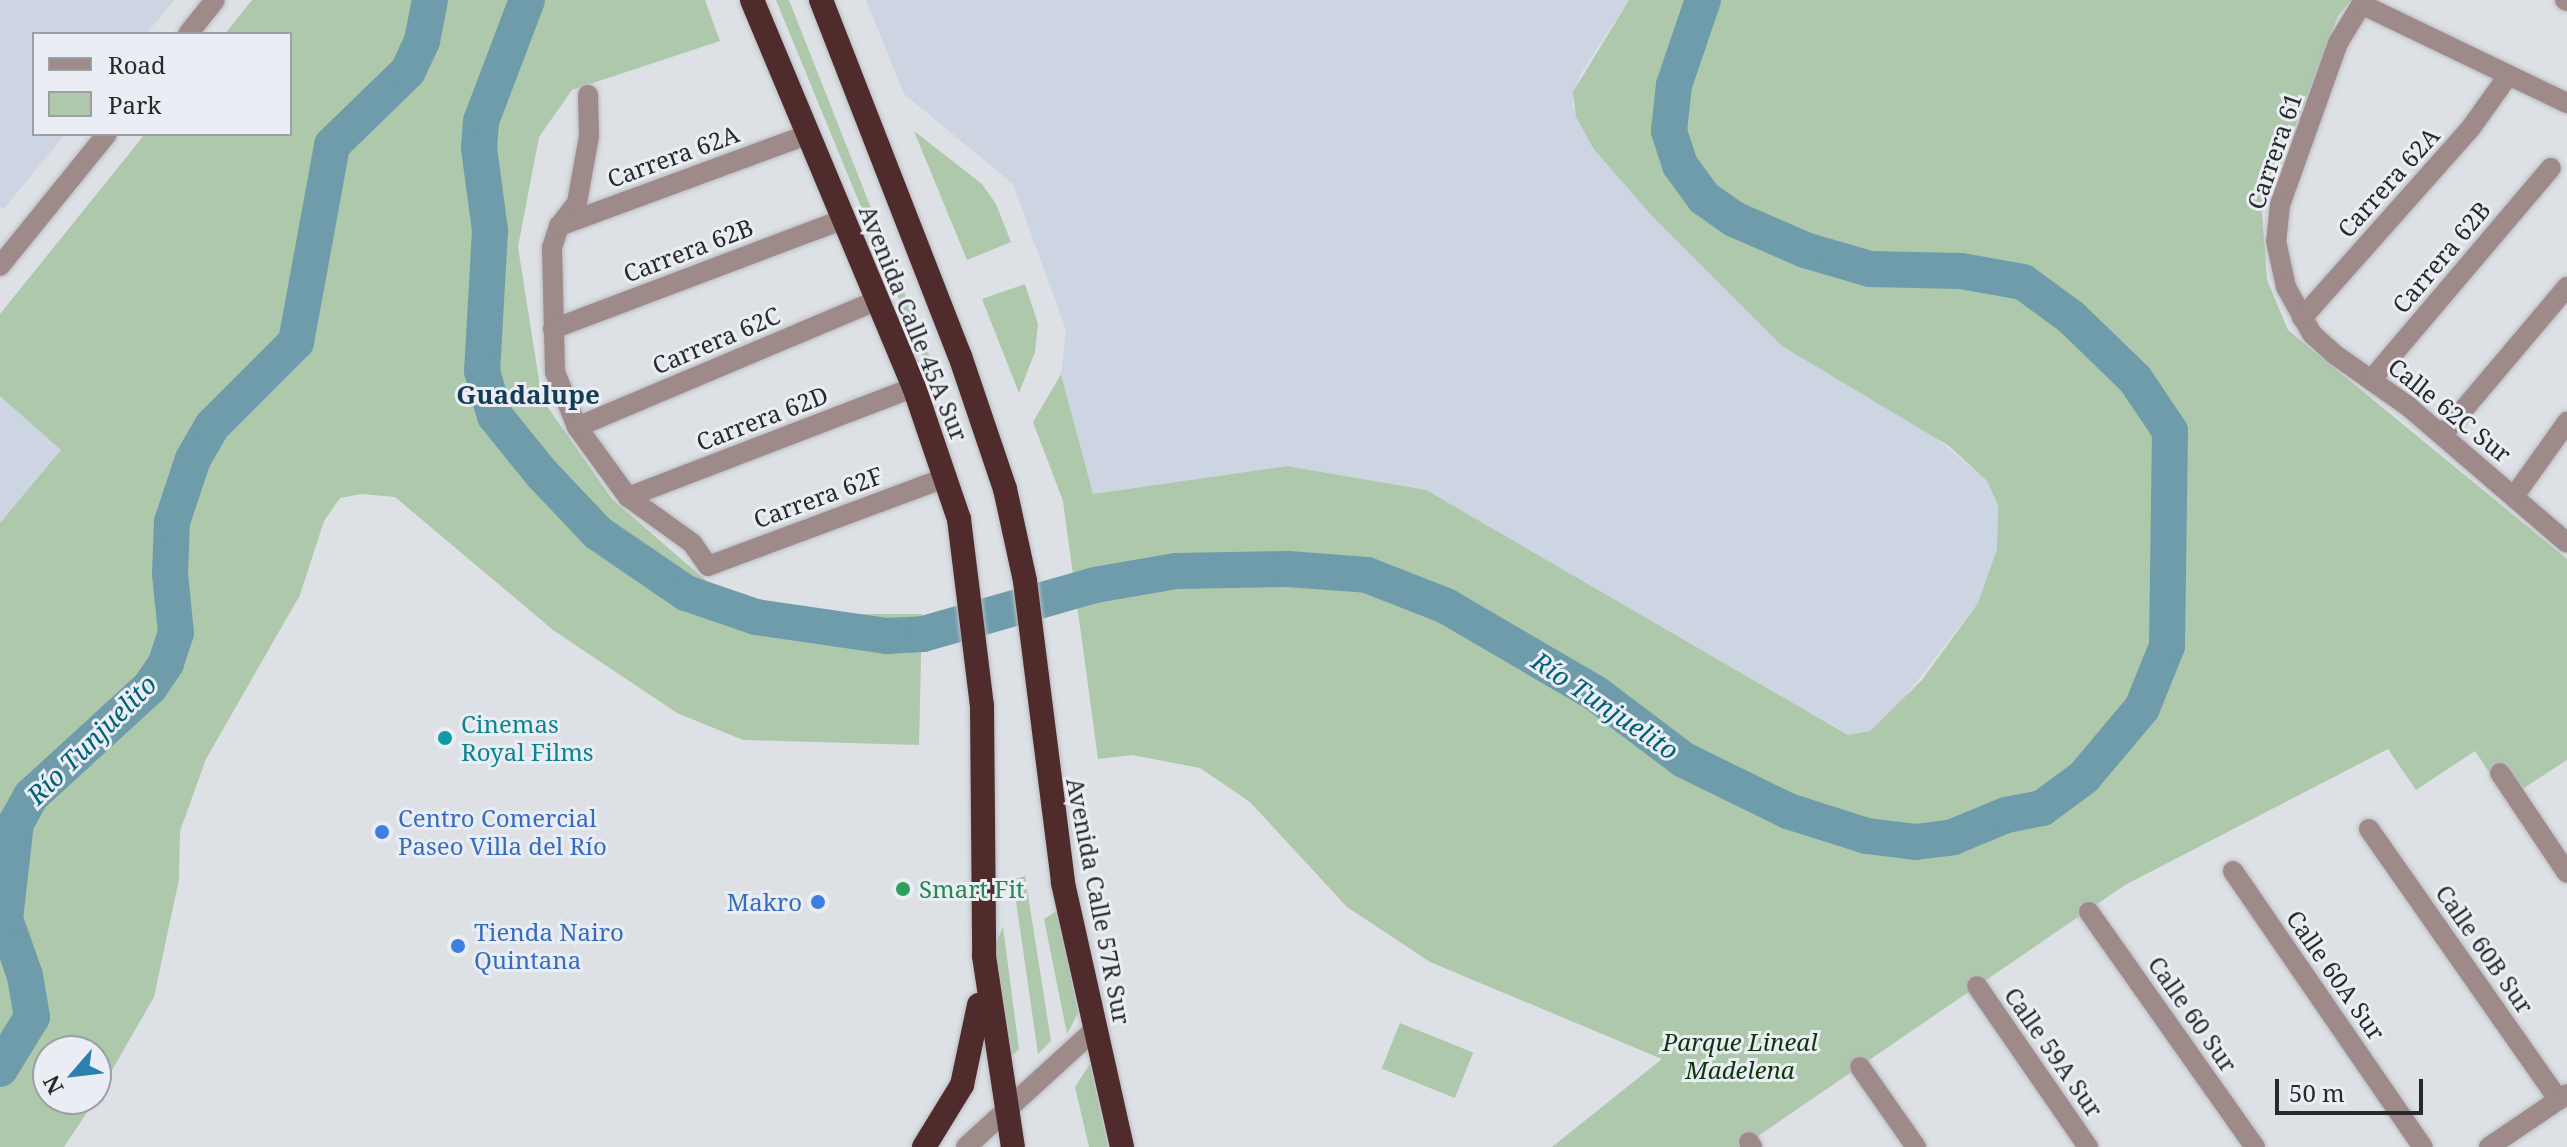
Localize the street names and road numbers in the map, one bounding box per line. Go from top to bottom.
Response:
street label: Carrera 61 [2241,89,2307,213]
street label: Carrera 62A [603,119,743,193]
street label: Carrera 62A [2331,121,2445,243]
street label: Carrera 62B [2386,195,2496,319]
street label: Avenida Calle 45A Sur [854,201,974,445]
street label: Carrera 62B [619,212,757,288]
street label: Carrera 62C [648,300,784,380]
street label: Calle 62C Sur [2383,352,2517,468]
street label: Carrera 62D [692,380,832,456]
street label: Carrera 62F [750,460,886,534]
street label: Avenida Calle 57R Sur [1061,775,1137,1027]
street label: Calle 60B Sur [2430,879,2540,1019]
street label: Calle 60A Sur [2281,905,2391,1045]
street label: Calle 60 Sur [2143,950,2243,1078]
street label: Calle 59A Sur [1999,982,2109,1122]

